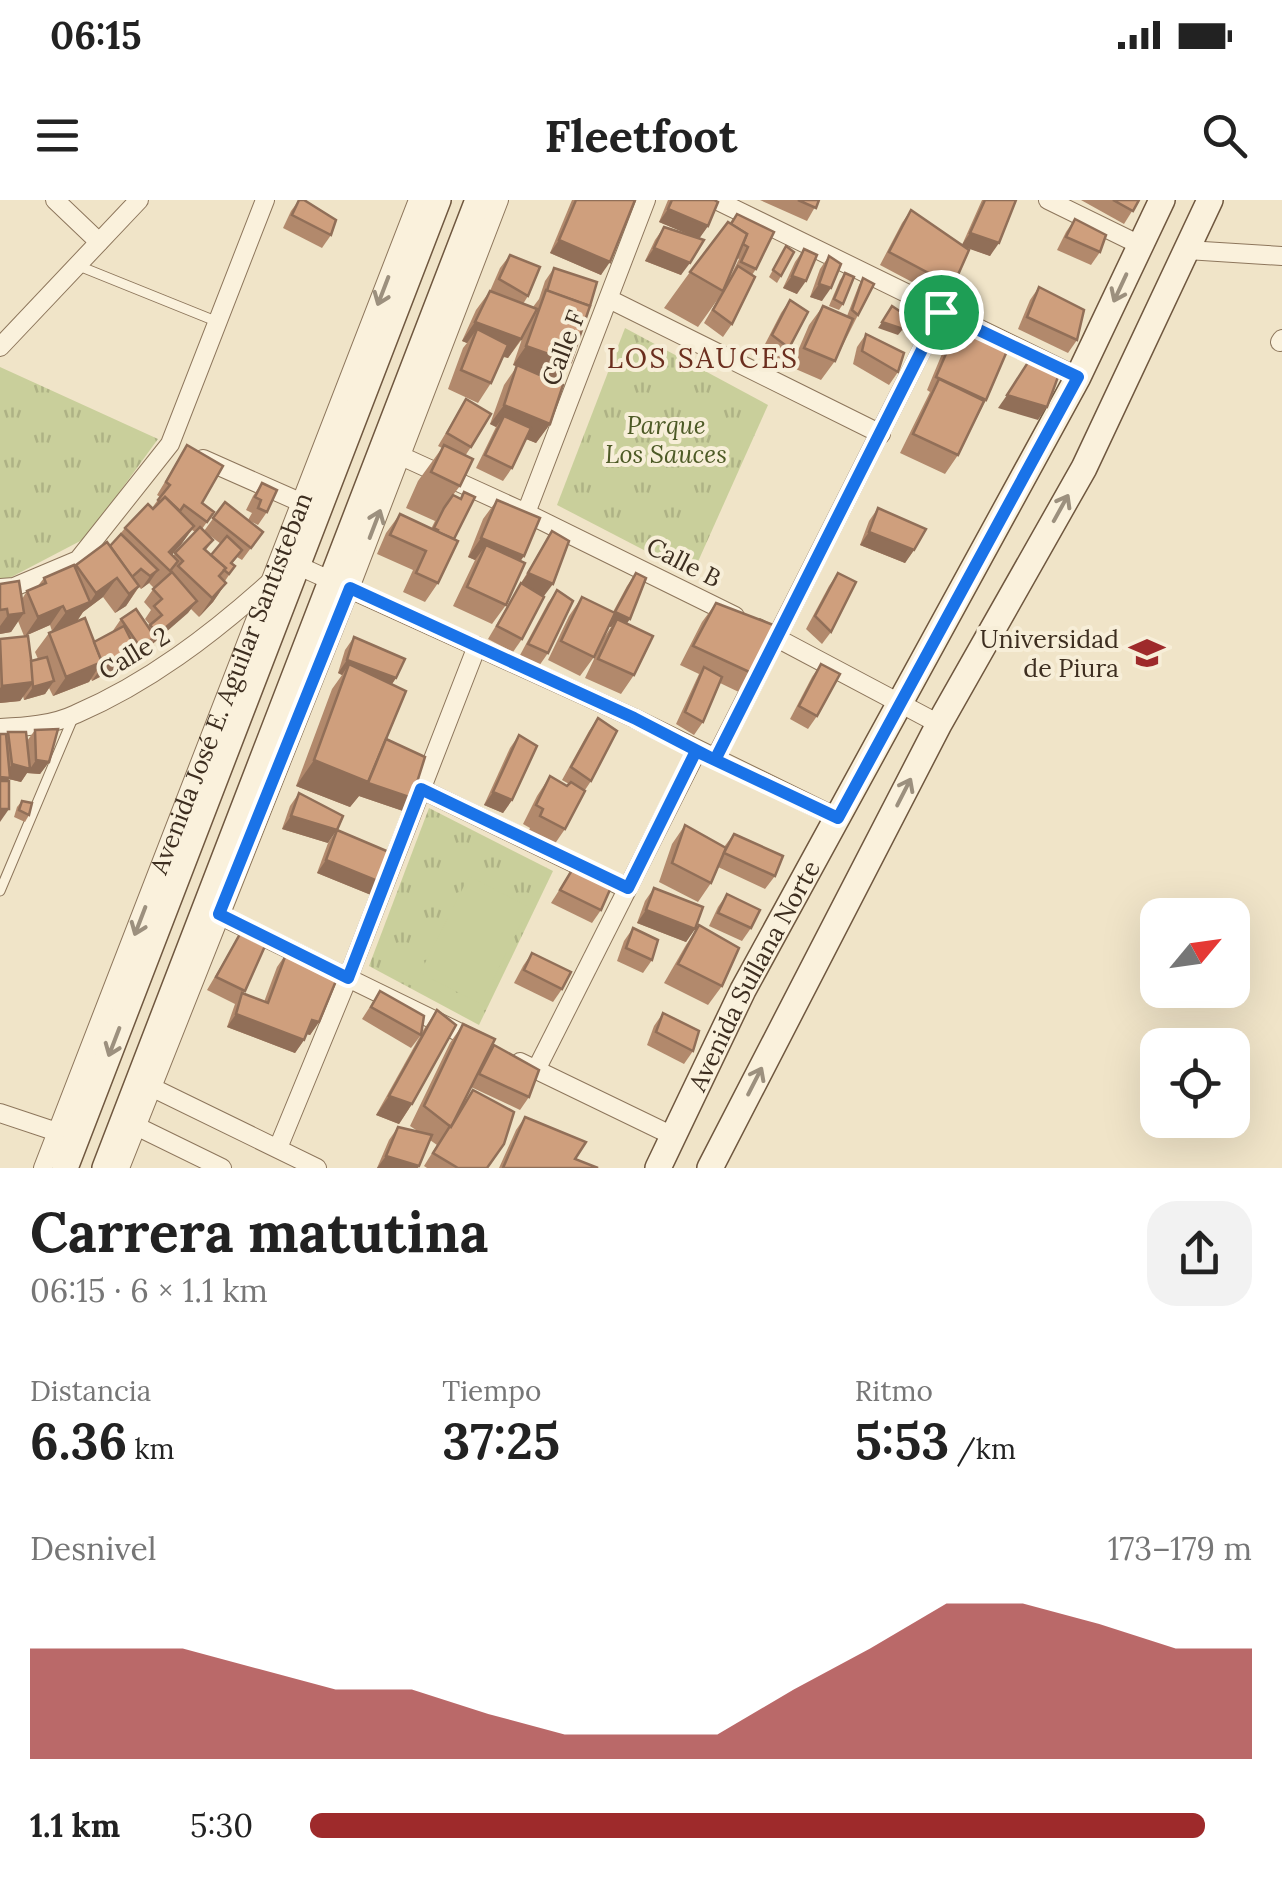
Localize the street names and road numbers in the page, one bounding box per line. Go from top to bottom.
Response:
street label: Calle F [534,306,592,390]
street label: Avenida José E. Aguilar Santisteban [142,488,319,879]
street label: Calle B [641,530,727,594]
street label: Calle 2 [93,619,175,687]
street label: Avenida Sullana Norte [681,855,827,1097]

